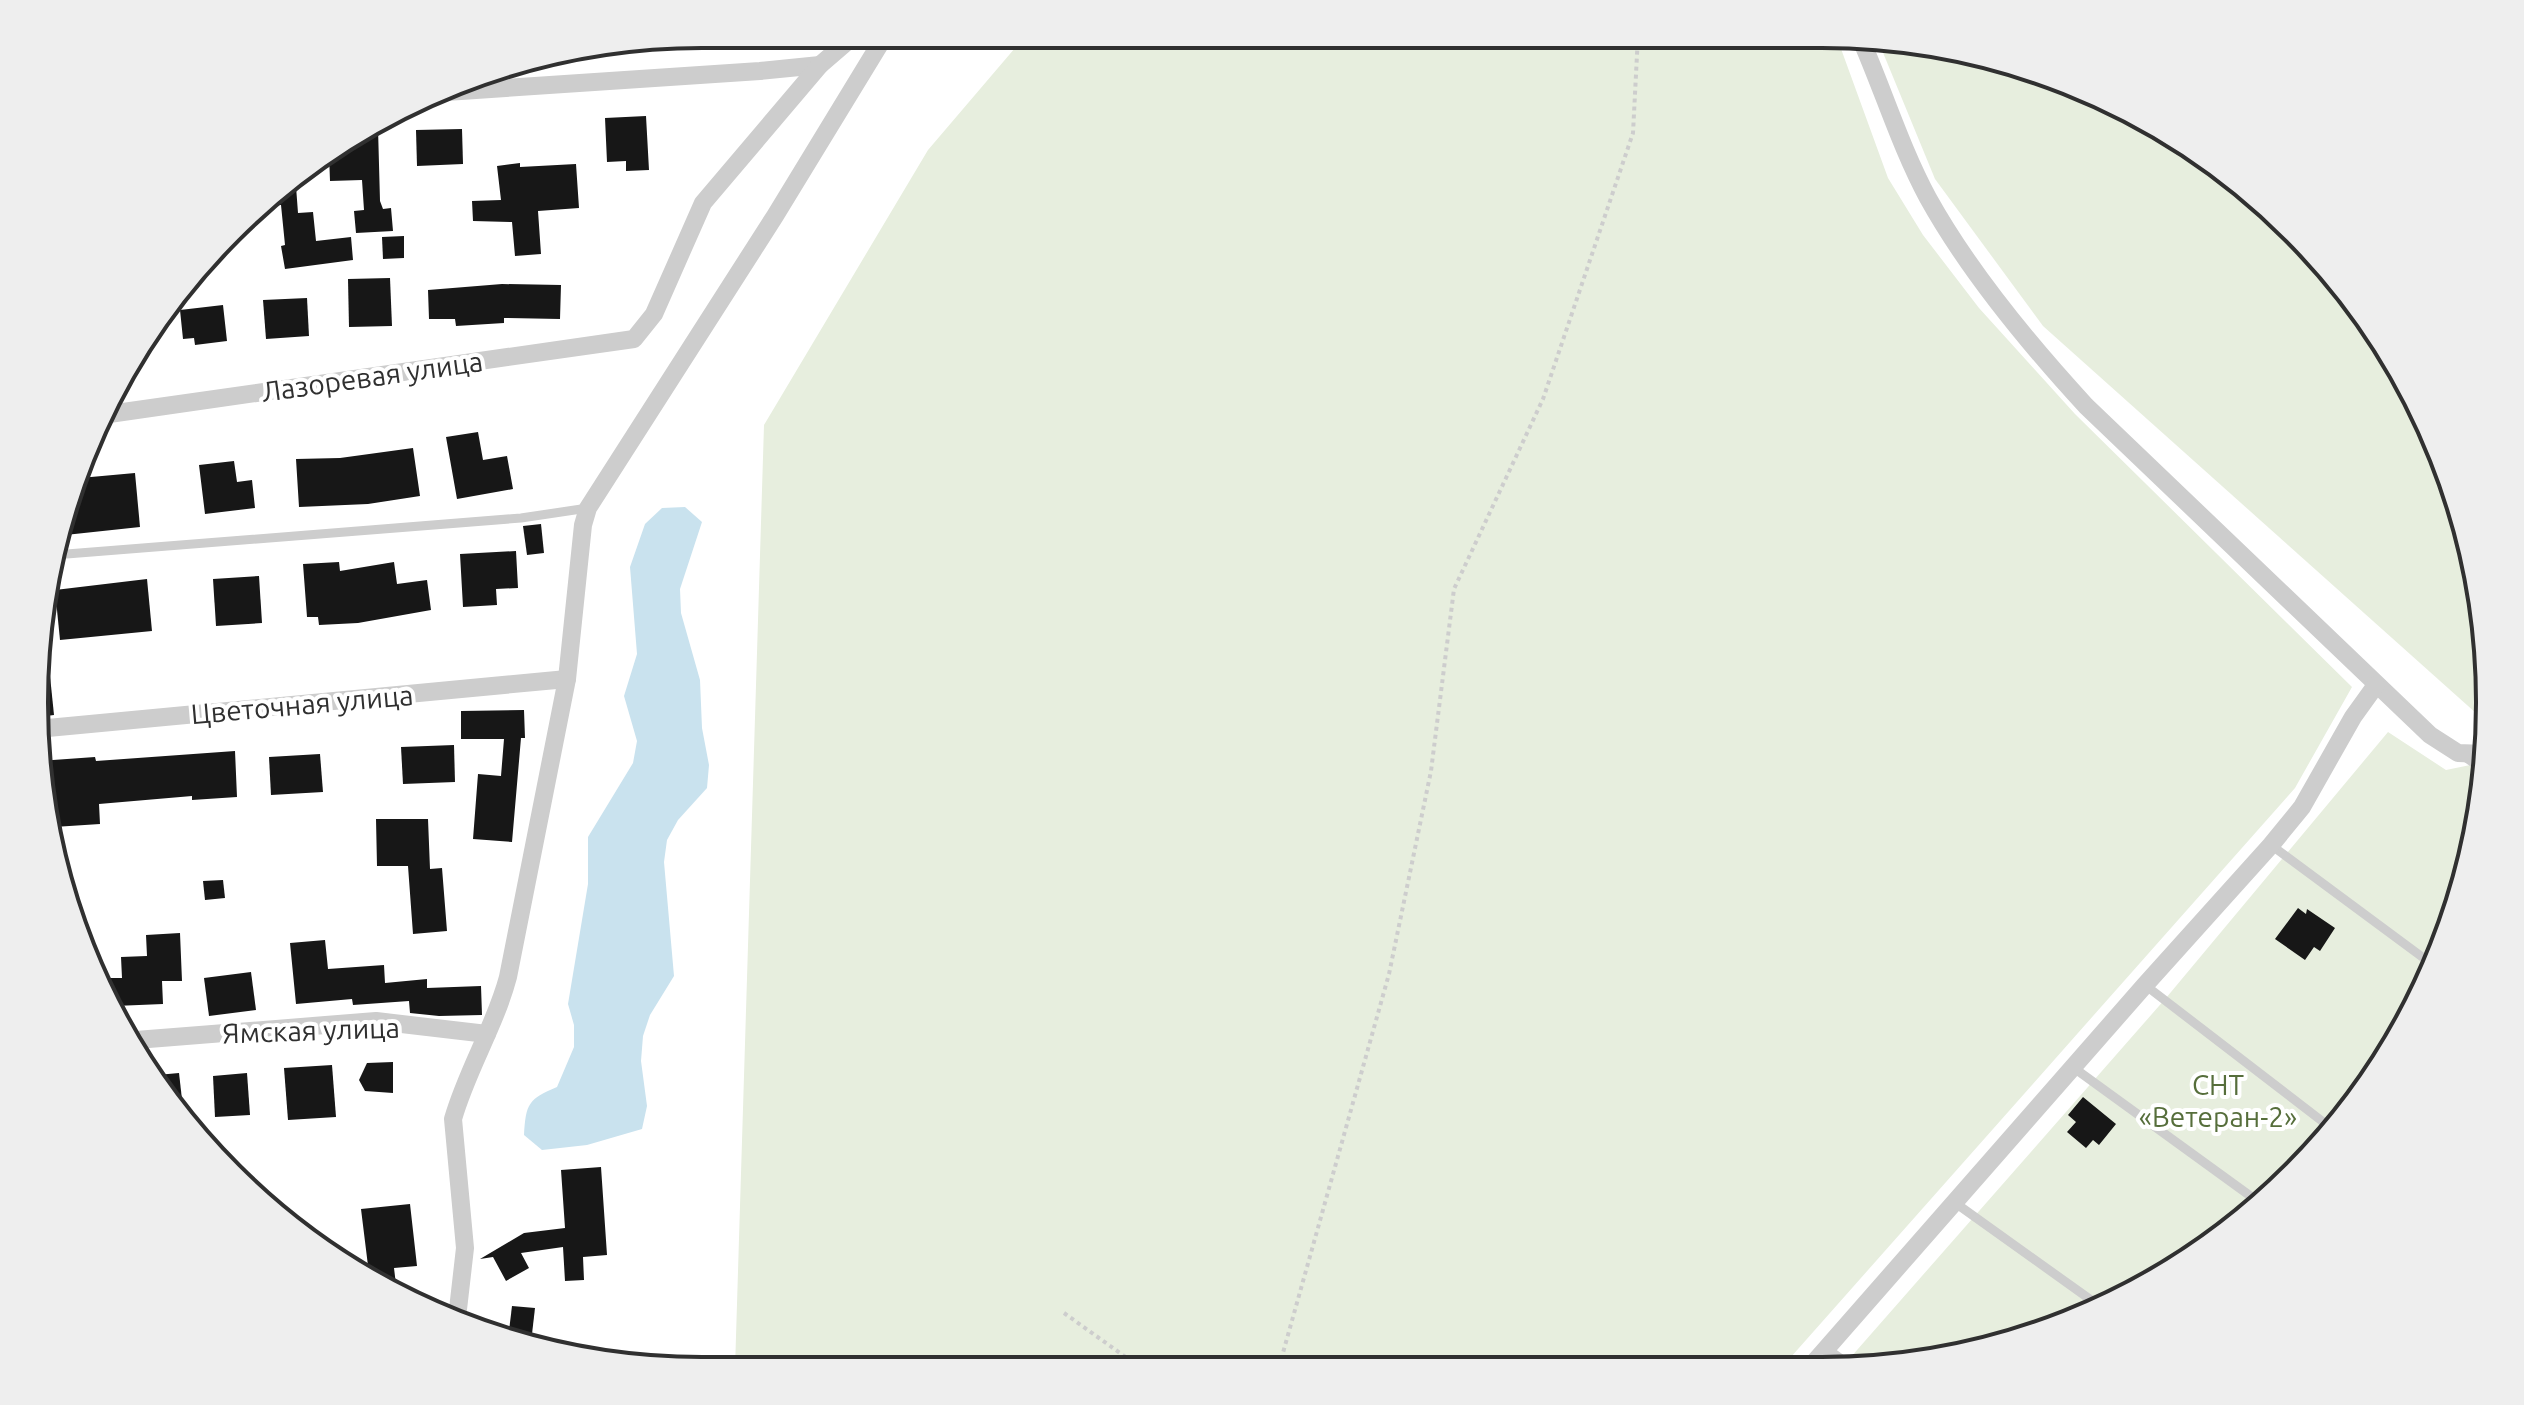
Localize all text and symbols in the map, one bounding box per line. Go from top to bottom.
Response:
street label: Лазоревая улица [259,345,485,407]
street label: Цветочная улица [190,679,414,729]
street label: Ямская улица [222,1011,400,1049]
park label: СНТ «Ветеран-2» [2139,1069,2297,1132]

